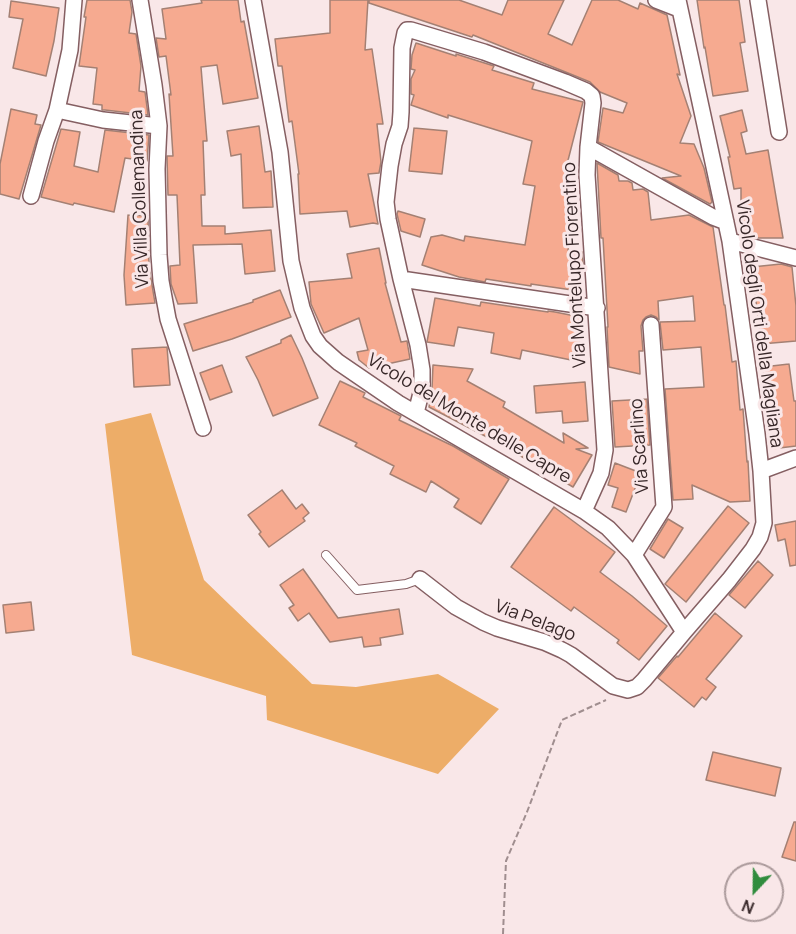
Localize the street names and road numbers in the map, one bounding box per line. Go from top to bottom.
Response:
street label: Via Villa Collemandina [126,109,154,289]
street label: Via Montelupo Fiorentino [559,162,591,368]
street label: Vicolo degli Orti della Magliana [731,199,787,449]
street label: Vicolo del Monte delle Capre [363,349,575,489]
street label: Via Scarlino [626,398,654,494]
street label: Via Pelago [491,596,579,646]

